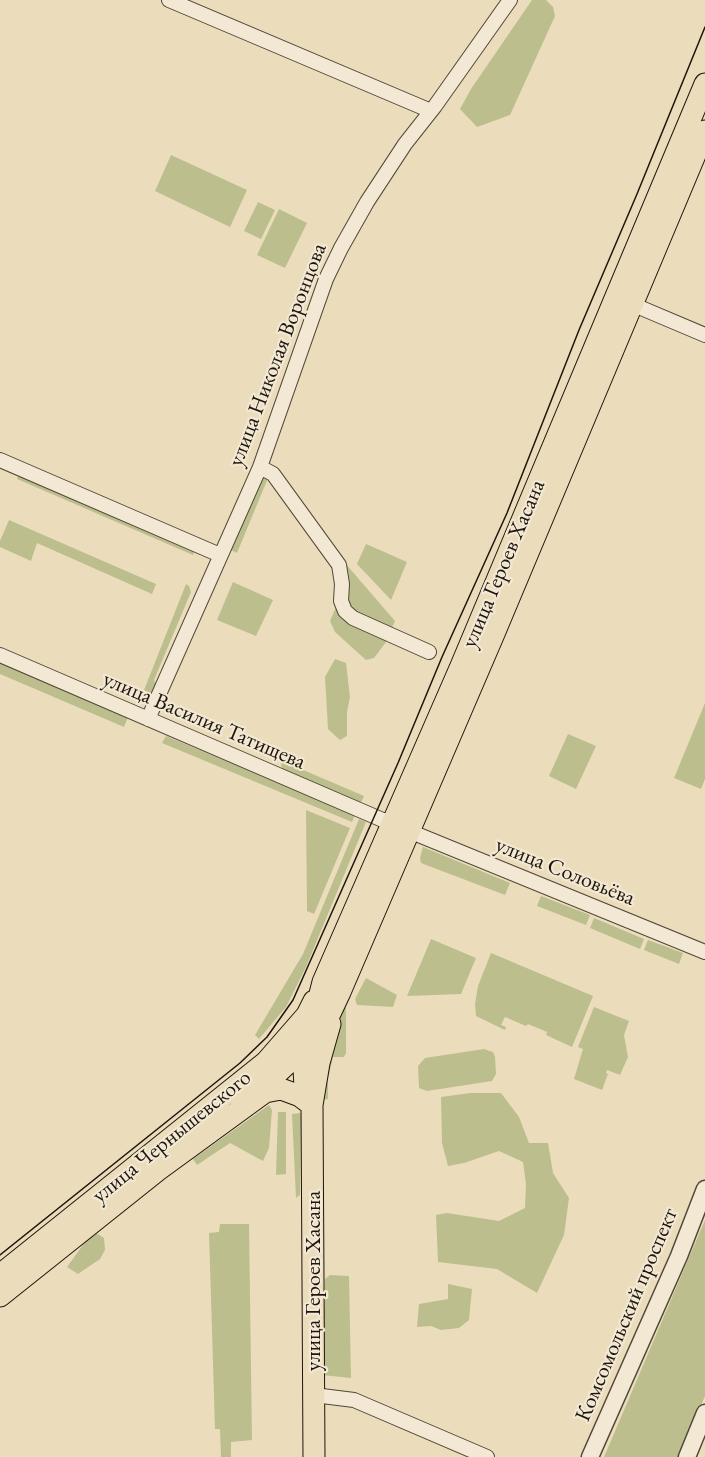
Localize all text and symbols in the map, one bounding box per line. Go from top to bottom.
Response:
street label: улица Николая Воронцова [223,240,333,470]
street label: улица Героев Хасана [457,476,551,652]
street label: улица Василия Татищева [99,666,309,776]
street label: улица Соловьёва [491,832,639,912]
street label: улица Чернышевского [87,1065,257,1209]
street label: улица Героев Хасана [301,1191,327,1371]
street label: Комсомольский проспект [570,1204,684,1426]

